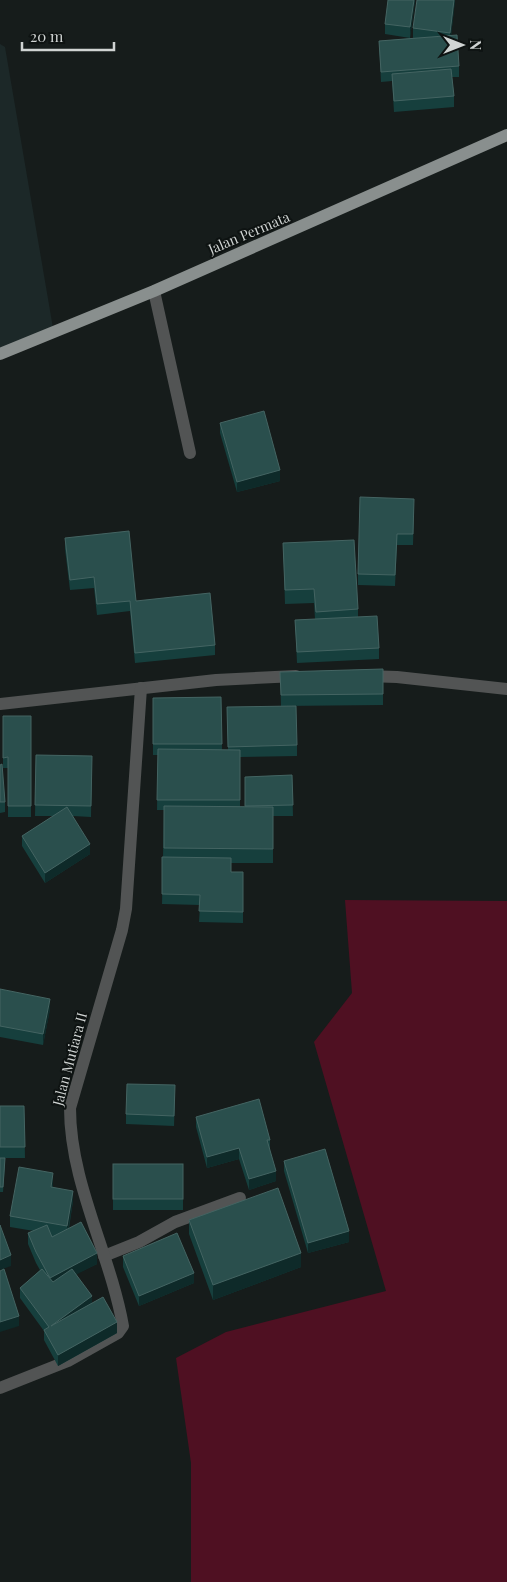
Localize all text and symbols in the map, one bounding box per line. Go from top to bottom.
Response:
scale bar [22,20,115,52]
north arrow [437,20,487,70]
text: 20 m [30,26,64,46]
text: N [466,40,485,50]
street label: Jalan Permata [204,207,292,259]
street label: Jalan Mutiara II [48,1010,91,1109]

